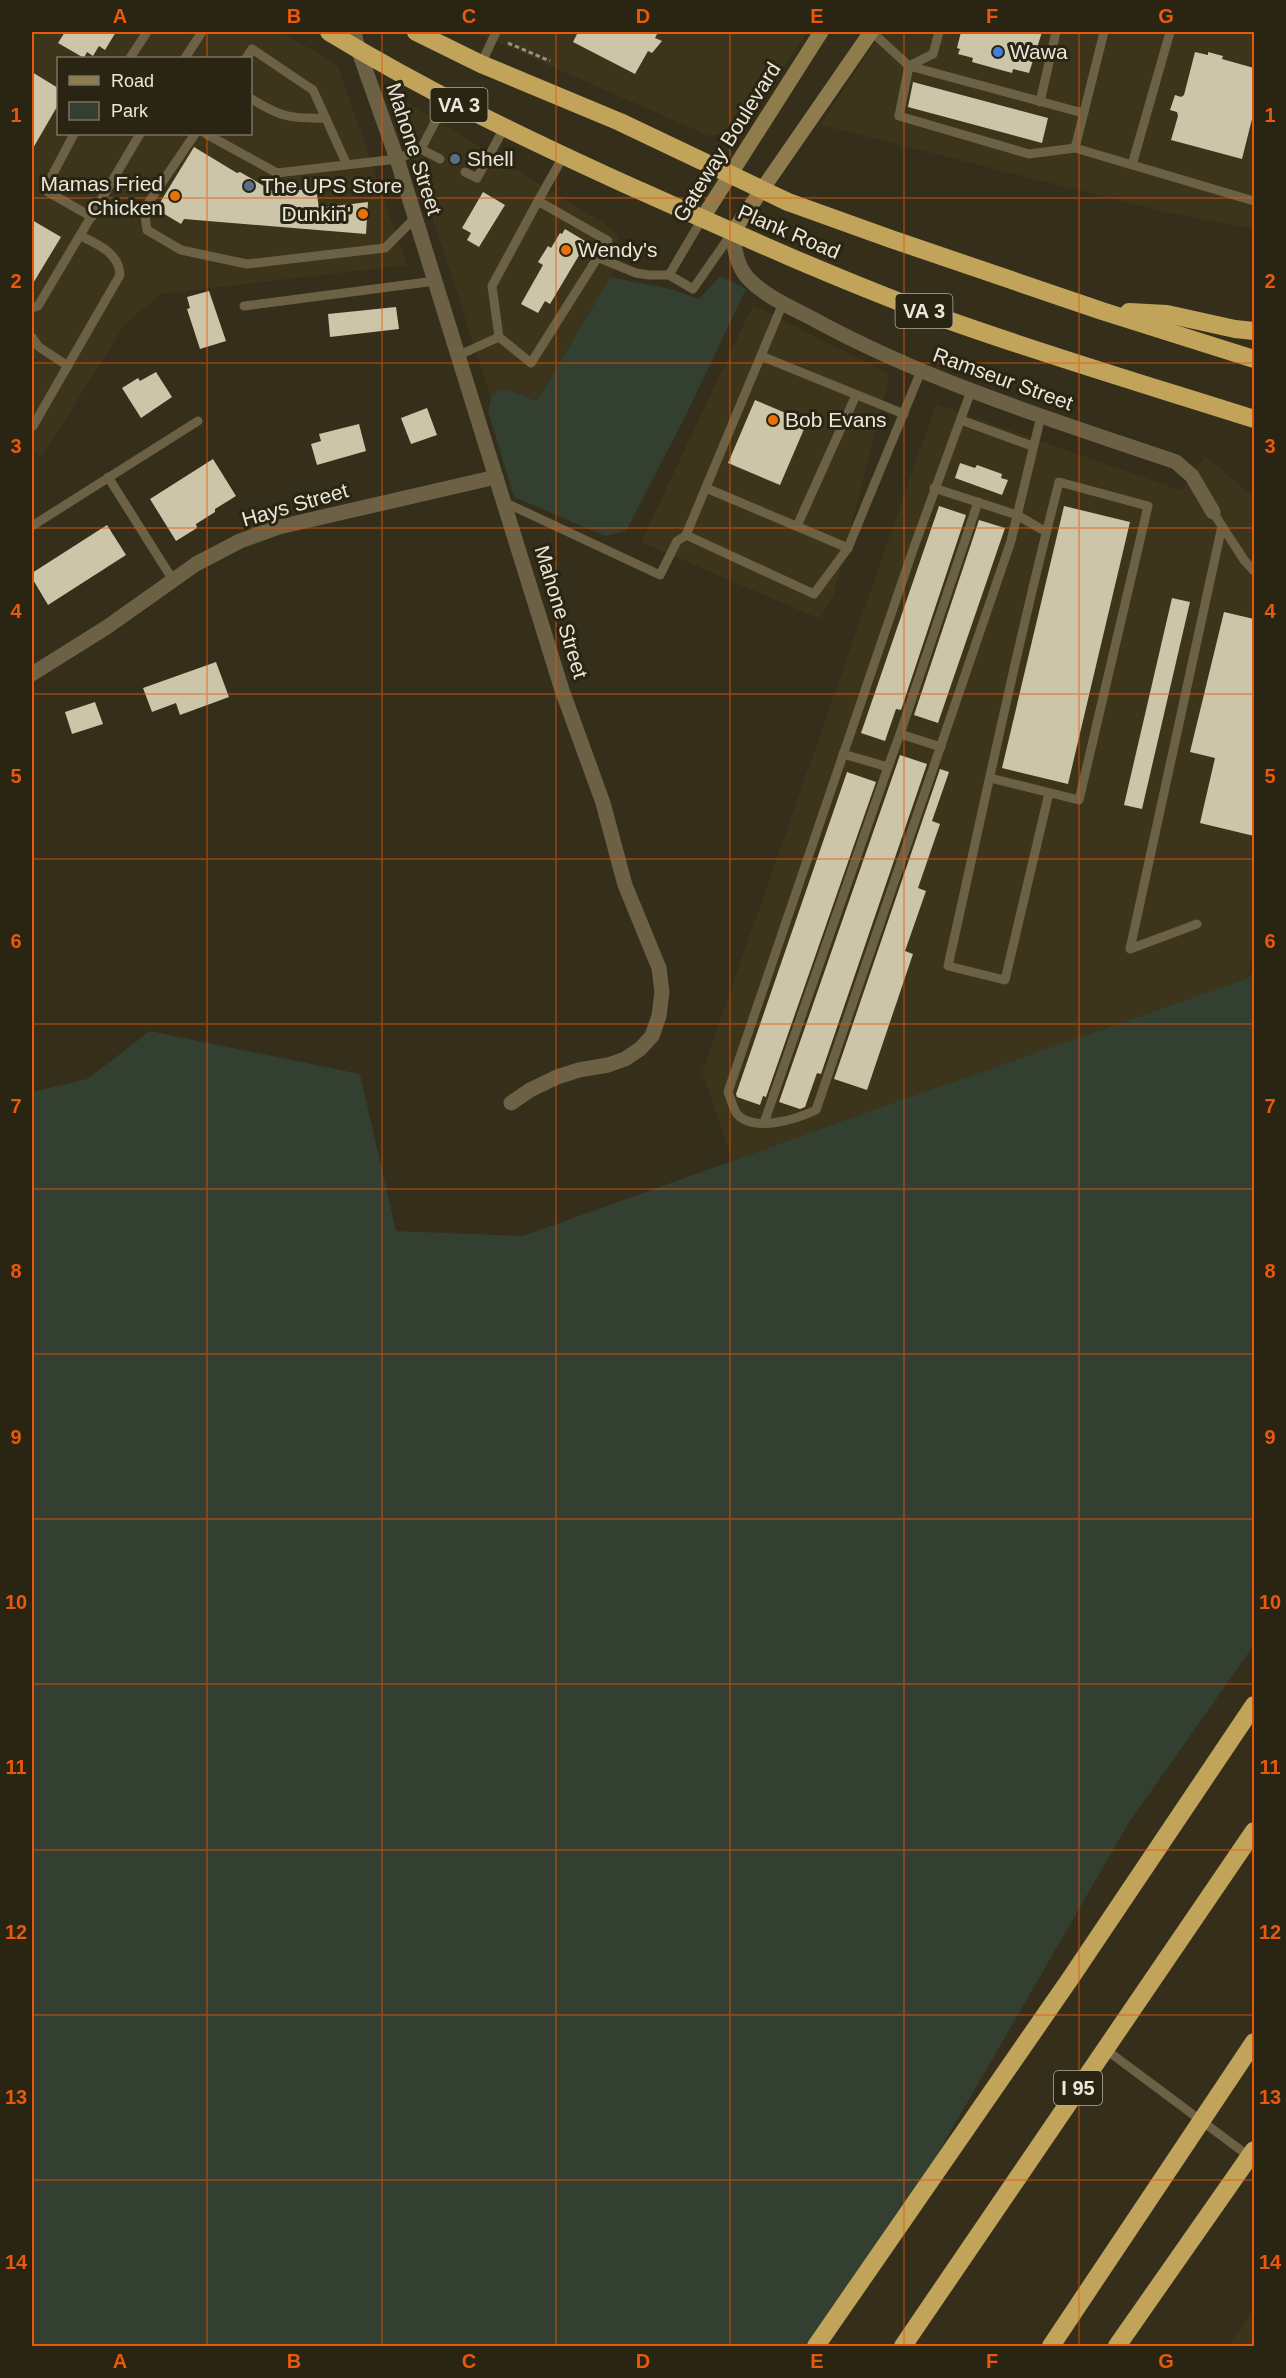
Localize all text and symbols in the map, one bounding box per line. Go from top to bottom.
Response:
text: A [113,5,127,27]
text: B [287,5,301,27]
text: C [462,5,476,27]
text: D [636,5,650,27]
text: E [810,5,824,27]
text: F [986,5,998,27]
text: G [1158,5,1174,27]
place label: Wawa [1010,40,1068,63]
marker: Wawa [991,45,1005,59]
legend [57,57,252,135]
street label: Gateway Boulevard [668,58,785,226]
text: Road [111,71,154,91]
street label: Mahone Street [382,80,447,218]
road number: VA 3 [430,88,488,122]
text: Park [111,101,149,121]
text: 1 [10,104,22,126]
text: 1 [1264,104,1276,126]
place label: Shell [467,147,514,170]
marker: Shell [448,152,462,166]
place label: Mamas Fried Chicken [40,172,163,219]
place label: The UPS Store [261,174,402,197]
marker: The UPS Store [242,179,256,193]
marker: Mamas Fried Chicken [168,189,182,203]
street label: Plank Road [735,200,844,263]
place label: Dunkin' [282,202,351,225]
marker: Dunkin' [356,207,370,221]
place label: Wendy's [578,238,658,261]
marker: Wendy's [559,243,573,257]
text: 2 [10,270,22,292]
text: 2 [1264,270,1276,292]
road number: VA 3 [896,294,952,328]
street label: Ramseur Street [930,343,1076,415]
place label: Bob Evans [785,408,887,431]
marker: Bob Evans [766,413,780,427]
text: 3 [10,435,22,457]
text: 3 [1264,435,1276,457]
street label: Hays Street [239,478,351,531]
street label: Mahone Street [530,543,593,681]
text: 4 [10,600,22,622]
text: 4 [1264,600,1276,622]
text: 5 [10,765,22,787]
text: 5 [1264,765,1276,787]
text: 6 [10,930,22,952]
text: 6 [1264,930,1276,952]
text: 7 [10,1095,22,1117]
text: 7 [1264,1095,1276,1117]
text: 8 [10,1260,22,1282]
text: 8 [1264,1260,1276,1282]
text: 9 [10,1426,22,1448]
text: 9 [1264,1426,1276,1448]
text: 10 [5,1591,27,1613]
text: 10 [1259,1591,1281,1613]
text: 11 [5,1756,27,1778]
text: 11 [1259,1756,1281,1778]
text: 12 [5,1921,27,1943]
text: 12 [1259,1921,1281,1943]
road number: I 95 [1054,2071,1102,2105]
text: 13 [5,2086,27,2108]
text: 13 [1259,2086,1281,2108]
text: 14 [5,2251,28,2273]
text: 14 [1259,2251,1282,2273]
text: A [113,2350,127,2372]
text: B [287,2350,301,2372]
text: C [462,2350,476,2372]
text: D [636,2350,650,2372]
text: E [810,2350,824,2372]
text: F [986,2350,998,2372]
text: G [1158,2350,1174,2372]

